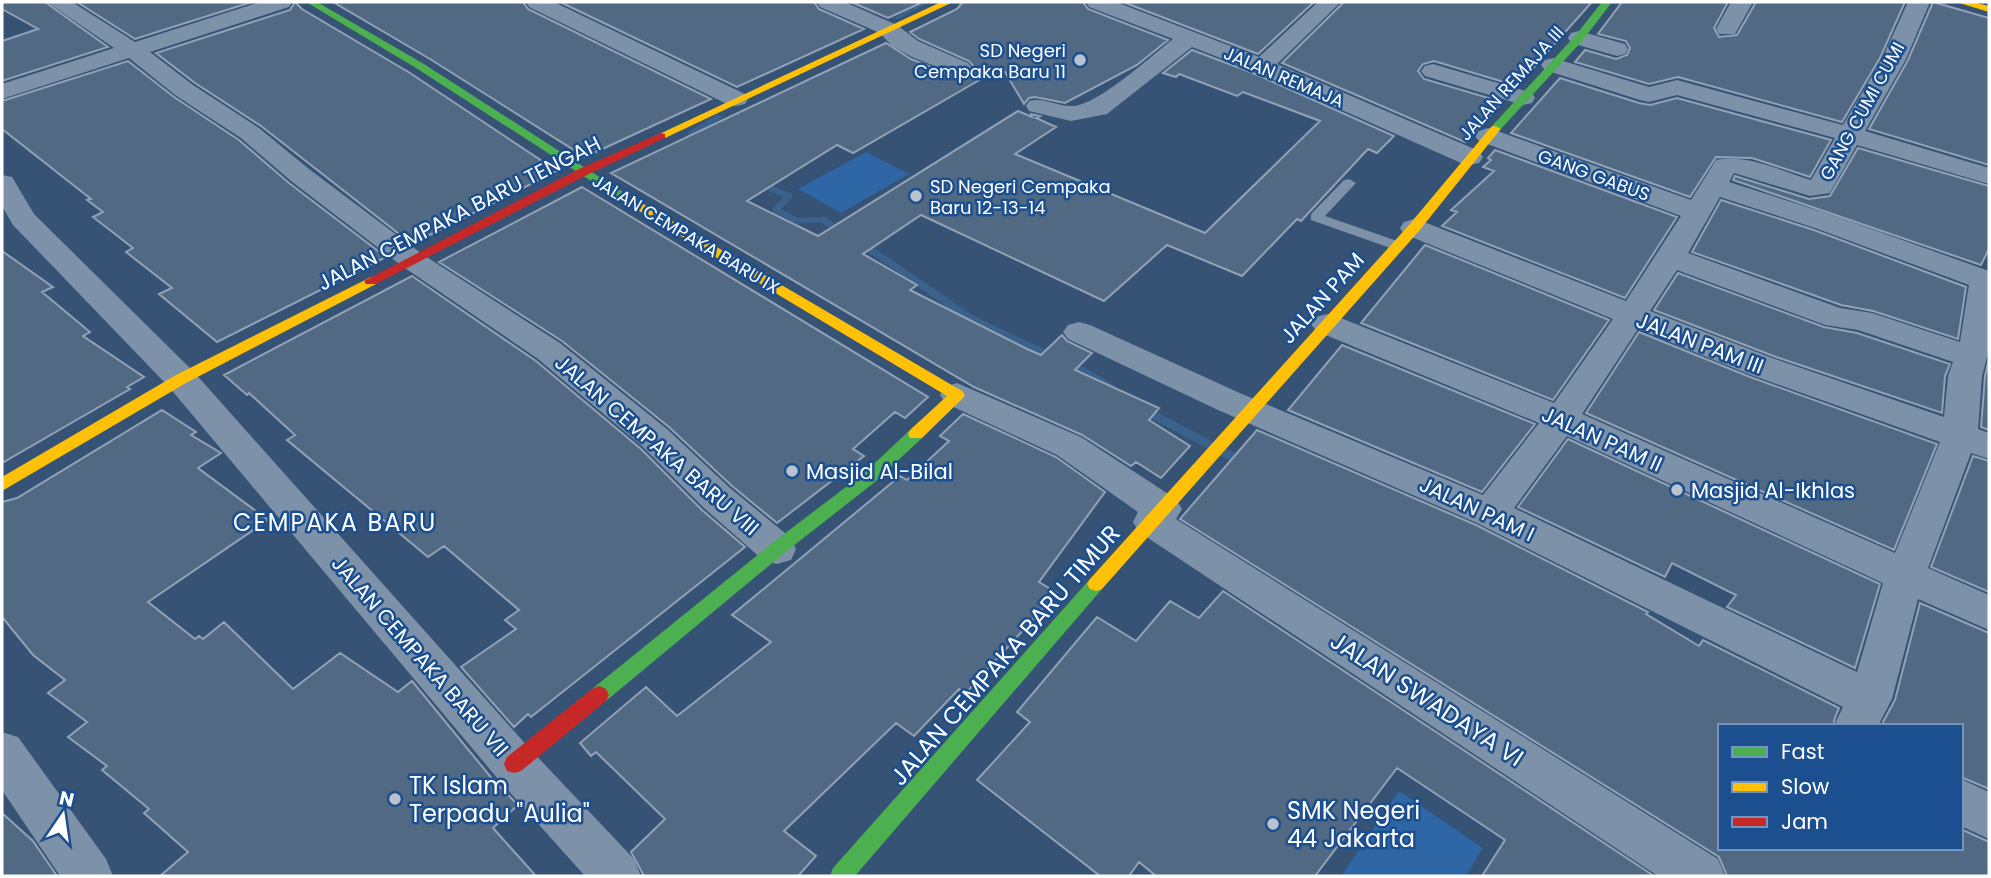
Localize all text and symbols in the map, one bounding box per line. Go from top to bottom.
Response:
street label: JALAN REMAJA III [1453,20,1569,146]
street label: GANG CUMI CUMI [1814,37,1910,185]
place label: SD Negeri Cempaka Baru 11 [914,38,1066,84]
street label: JALAN REMAJA [1220,40,1348,114]
marker: SD Negeri Cempaka Baru 11 [1072,52,1088,68]
street label: JALAN CEMPAKA BARU TENGAH [312,129,606,297]
street label: GANG GABUS [1535,143,1653,207]
street label: JALAN CEMPAKA BARU IX [588,168,784,300]
place label: SD Negeri Cempaka Baru 12-13-14 [930,174,1111,220]
marker: SD Negeri Cempaka Baru 12-13-14 [908,188,924,204]
street label: JALAN PAM [1273,246,1371,350]
street label: JALAN PAM III [1632,305,1768,381]
street label: JALAN CEMPAKA BARU VIII [549,348,765,542]
street label: JALAN PAM II [1537,399,1667,479]
place label: Masjid Al-Bilal [806,457,953,486]
marker: Masjid Al-Bilal [784,463,800,479]
street label: JALAN PAM I [1415,470,1539,548]
place label: Masjid Al-Ikhlas [1691,476,1855,505]
marker: Masjid Al-Ikhlas [1669,482,1685,498]
district label: CEMPAKA BARU [233,506,437,539]
street label: JALAN CEMPAKA BARU TIMUR [882,518,1128,792]
street label: JALAN CEMPAKA BARU VII [325,550,515,762]
street label: JALAN SWADAYA VI [1324,624,1530,774]
legend [1718,724,1963,850]
text: Fast [1781,737,1824,766]
place label: TK Islam Terpadu "Aulia" [409,769,590,830]
text: Slow [1781,772,1829,801]
north arrow [28,780,98,850]
text: N [57,784,77,814]
marker: TK Islam Terpadu "Aulia" [387,791,403,807]
place label: SMK Negeri 44 Jakarta [1287,794,1420,855]
text: Jam [1781,807,1828,836]
marker: SMK Negeri 44 Jakarta [1265,816,1281,832]

